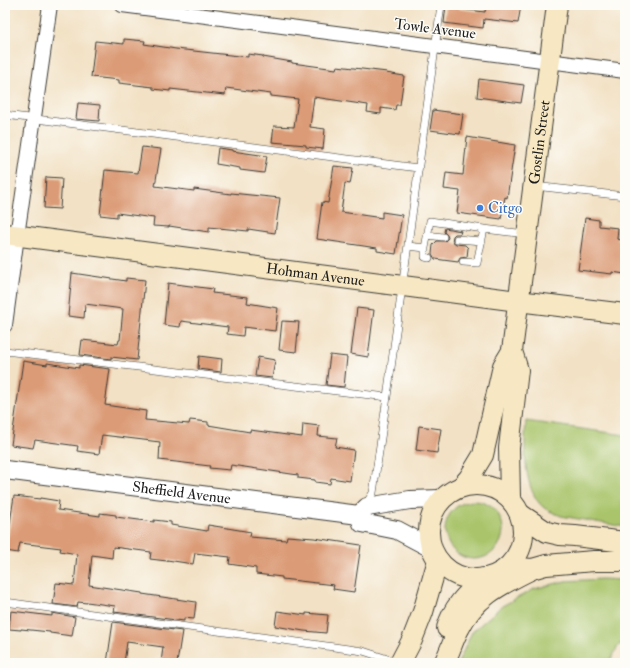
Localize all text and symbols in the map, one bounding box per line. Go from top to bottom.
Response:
street label: Towle Avenue [393,15,477,43]
street label: Gostlin Street [524,99,554,186]
place label: Citgo [488,199,522,218]
marker: Citgo [475,203,485,213]
street label: Hohman Avenue [265,259,366,290]
street label: Sheffield Avenue [131,477,232,508]

